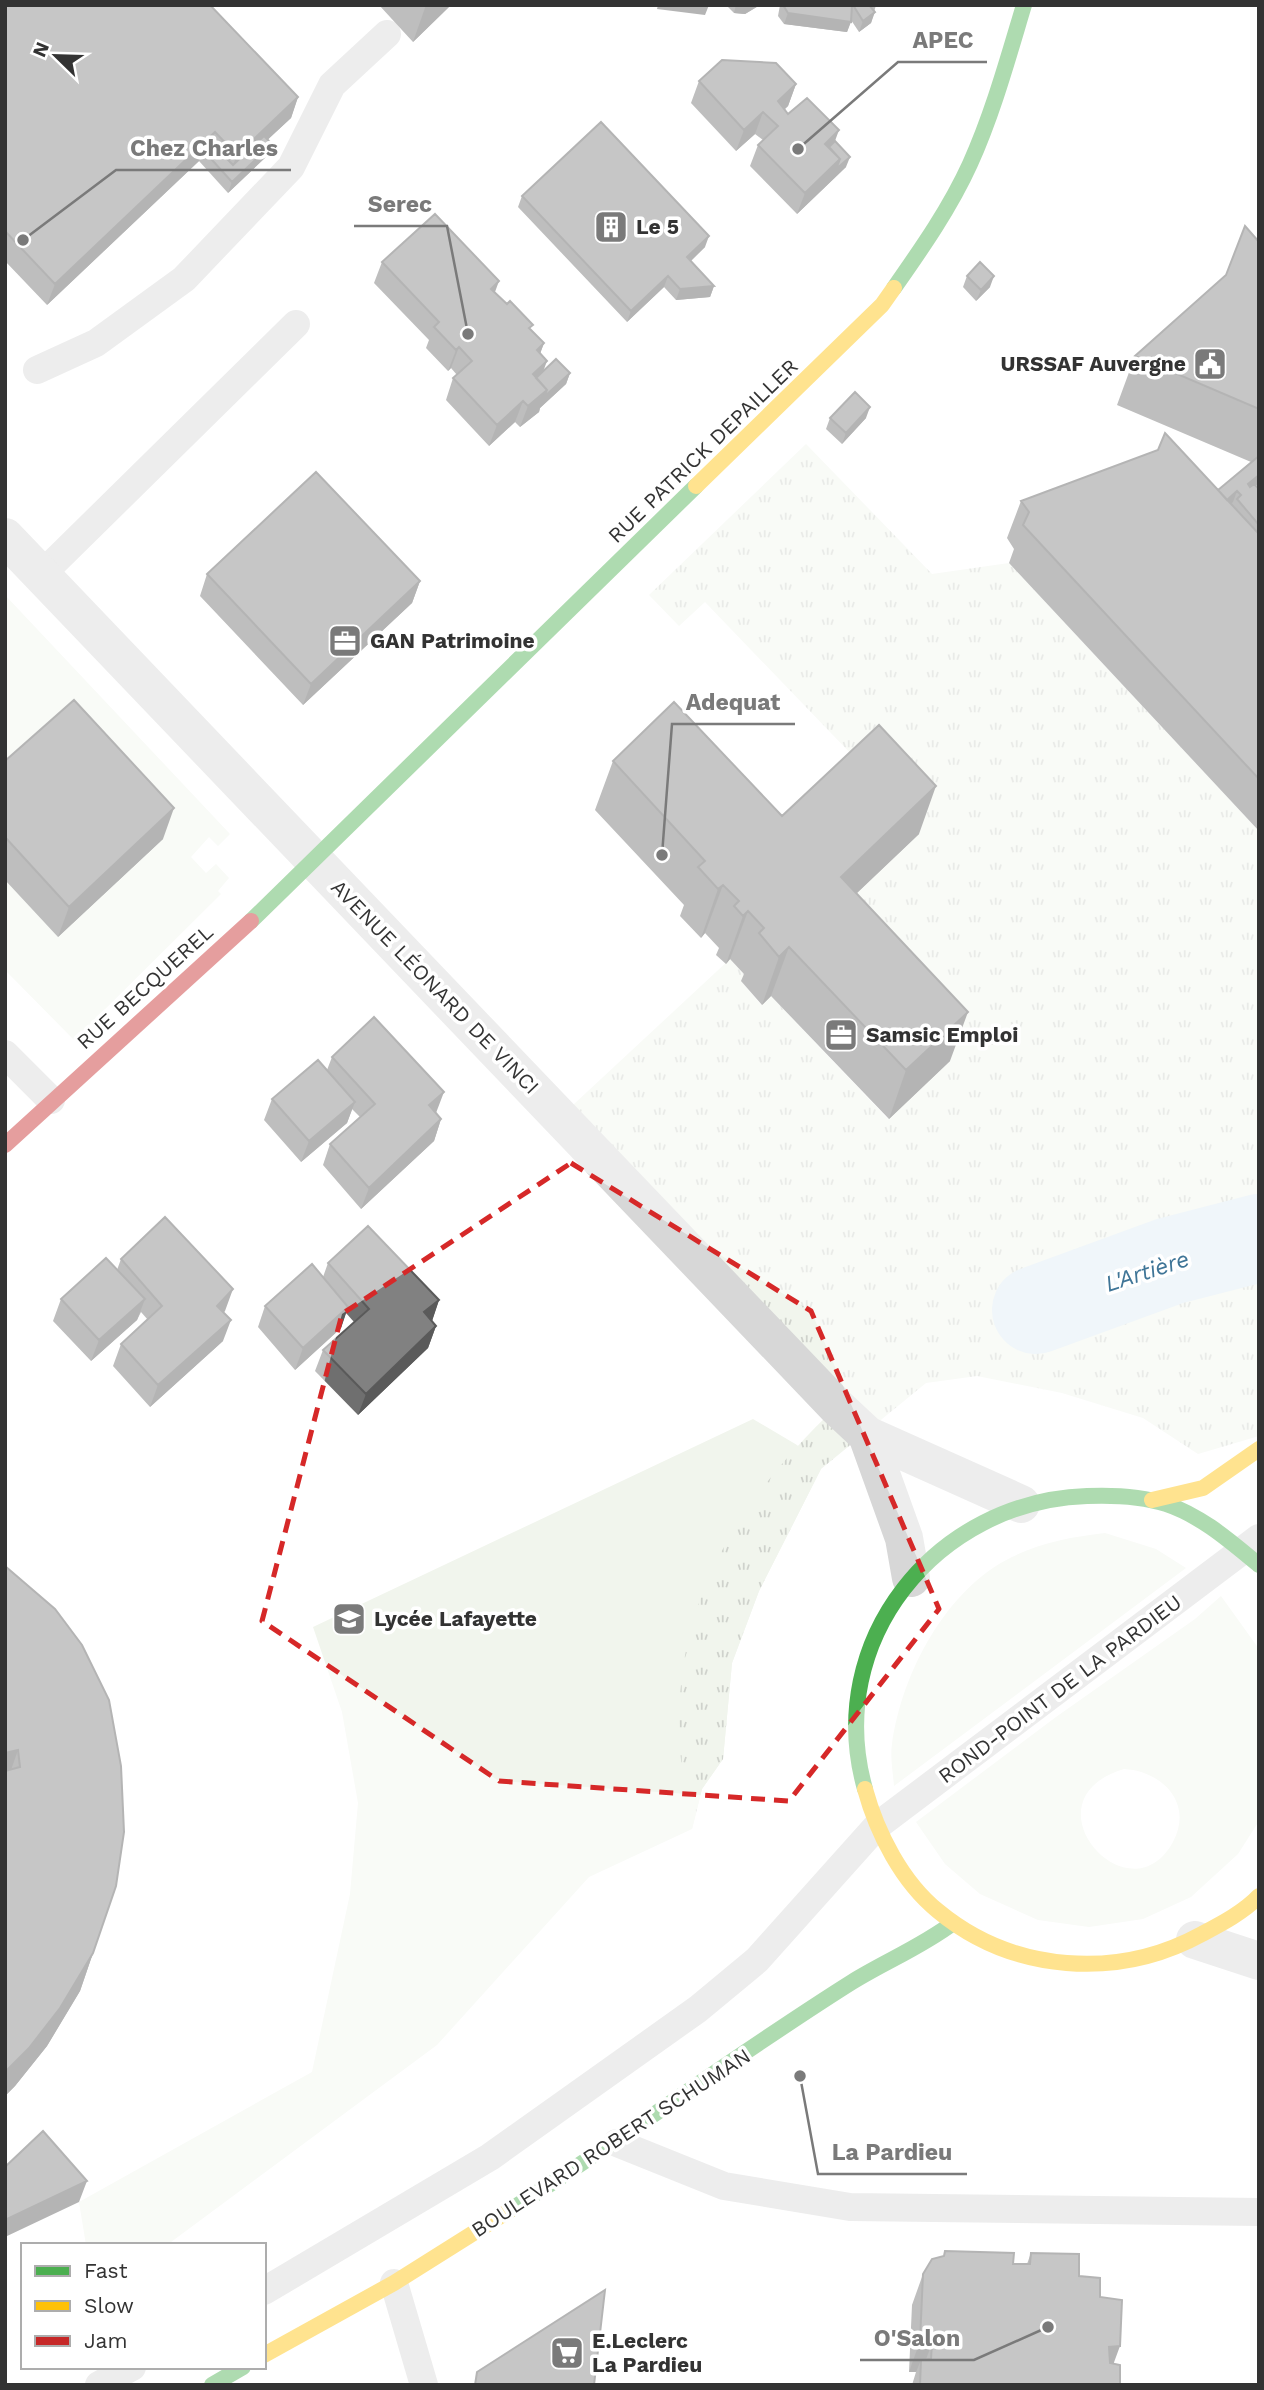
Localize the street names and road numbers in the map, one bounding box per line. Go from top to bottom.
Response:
street label: RUE PATRICK DEPAILLER [603,353,803,548]
street label: AVENUE LÉONARD DE VINCI [326,874,544,1099]
street label: RUE BECQUEREL [71,919,218,1054]
street label: ROND-POINT DE LA PARDIEU [933,1589,1186,1788]
street label: BOULEVARD ROBERT SCHUMAN [467,2043,755,2242]

